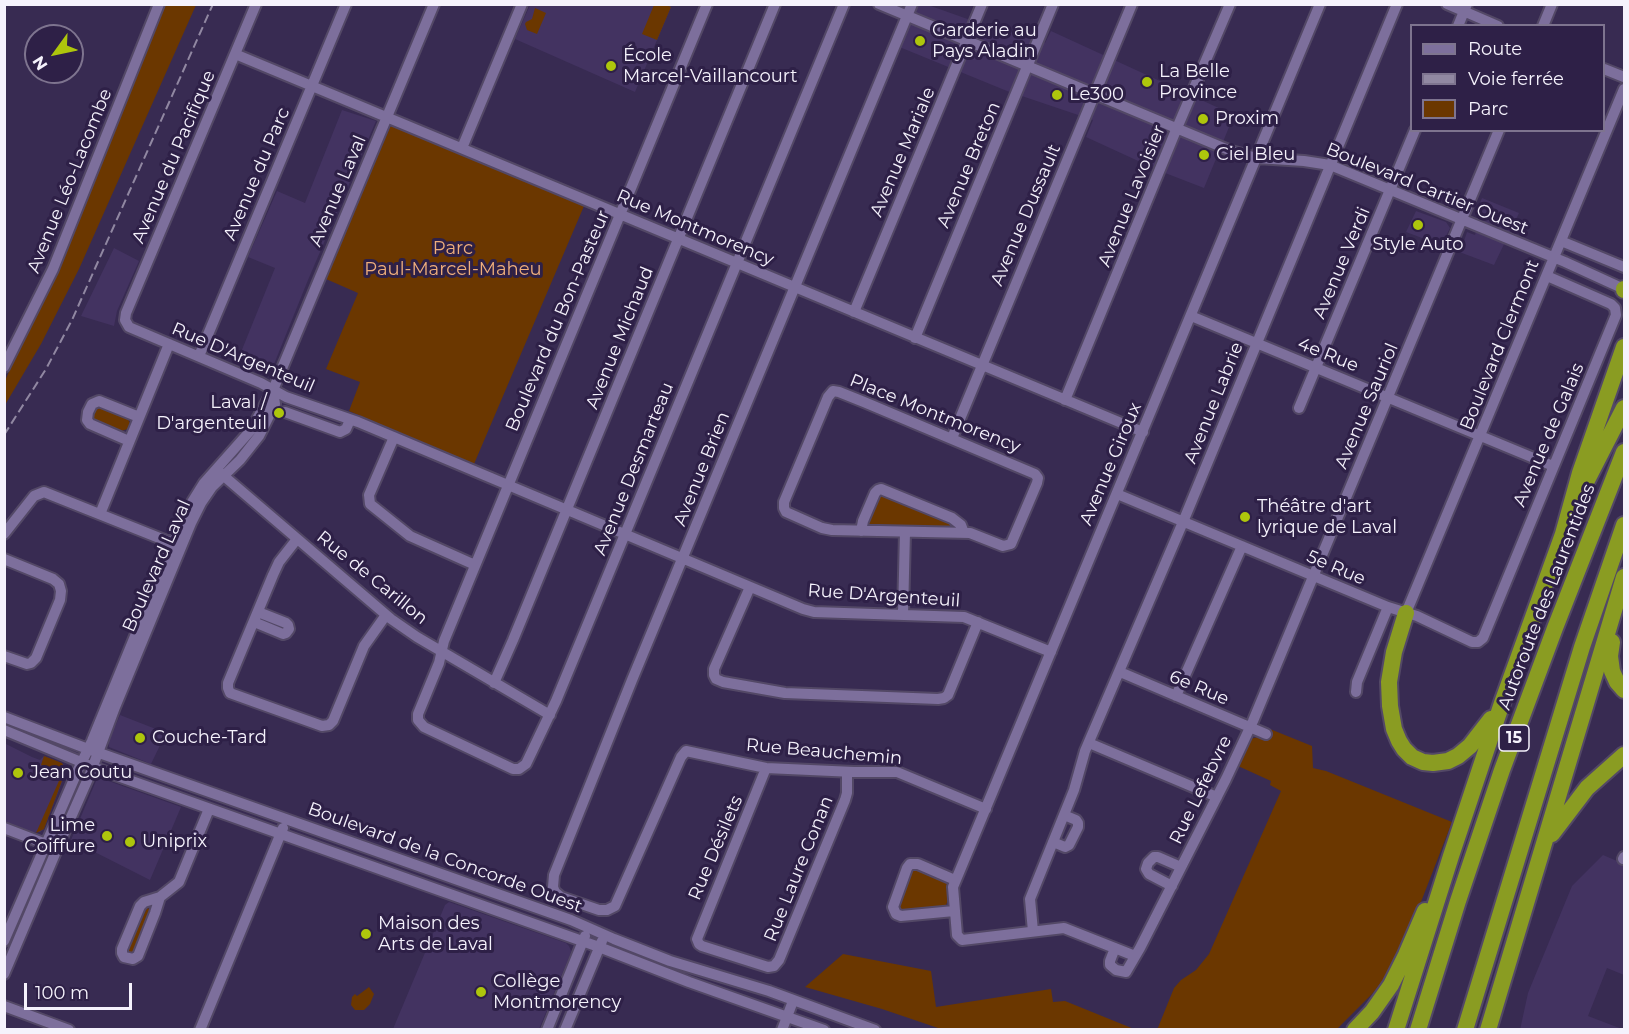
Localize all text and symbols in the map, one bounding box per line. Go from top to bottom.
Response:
place label: Garderie au Pays Aladin [932,20,1037,63]
north arrow [24,24,84,84]
legend [1410,24,1605,132]
marker: Garderie au Pays Aladin [913,34,927,48]
text: Route [1468,38,1522,60]
place label: École Marcel-Vaillancourt [623,45,798,88]
text: N [29,52,52,74]
marker: École Marcel-Vaillancourt [604,59,618,73]
place label: La Belle Province [1159,61,1237,104]
street label: Avenue du Pacifique [128,67,220,247]
text: Voie ferrée [1468,68,1564,90]
marker: La Belle Province [1140,75,1154,89]
street label: Avenue Mariale [866,84,940,220]
place label: Le300 [1069,84,1124,106]
street label: Avenue Léo-Lacombe [23,86,117,276]
marker: Le300 [1050,88,1064,102]
text: Parc [1468,98,1508,120]
street label: Avenue Breton [933,99,1005,231]
street label: Avenue du Parc [219,104,295,244]
place label: Proxim [1215,108,1279,130]
marker: Proxim [1196,112,1210,126]
street label: Avenue Lavoisier [1094,122,1170,270]
street label: Avenue Laval [305,132,371,250]
street label: Boulevard Cartier Ouest [1323,138,1531,240]
street label: Avenue Dussault [986,141,1066,289]
place label: Ciel Bleu [1216,144,1295,166]
marker: Ciel Bleu [1197,148,1211,162]
street label: Rue Montmorency [613,185,777,271]
street label: Avenue Verdi [1309,204,1375,322]
street label: Boulevard du Bon-Pasteur [501,207,615,435]
marker: Style Auto [1411,218,1425,232]
place label: Style Auto [1373,234,1463,256]
park label: Parc Paul-Marcel-Maheu [364,238,542,280]
street label: Boulevard Clermont [1456,257,1544,433]
street label: Avenue Michaud [582,264,658,412]
street label: Rue D'Argenteuil [168,318,318,398]
street label: 4e Rue [1294,333,1362,377]
street label: Avenue Labrie [1180,339,1248,467]
street label: Avenue Sauriol [1331,340,1403,472]
street label: Avenue de Galais [1509,360,1589,510]
street label: Place Montmorency [847,370,1023,458]
street label: Avenue Desmarteau [589,379,679,559]
place label: Laval / D'argenteuil [156,392,267,434]
street label: Avenue Giroux [1075,399,1147,529]
marker: Laval / D'argenteuil [272,406,286,420]
street label: Avenue Brien [669,409,735,529]
street label: Autoroute des Laurentides [1494,481,1600,713]
place label: Théâtre d'art lyrique de Laval [1257,496,1397,538]
street label: Boulevard Laval [118,497,196,635]
marker: Théâtre d'art lyrique de Laval [1238,510,1252,524]
street label: Rue de Carillon [312,527,432,629]
street label: 5e Rue [1303,546,1369,590]
street label: Rue D'Argenteuil [807,580,961,612]
street label: 6e Rue [1166,666,1232,710]
road number: 15 [1499,725,1529,751]
place label: Couche-Tard [152,727,267,749]
marker: Couche-Tard [133,731,147,745]
street label: Rue Lefebvre [1165,732,1237,848]
street label: Rue Beauchemin [745,734,903,770]
place label: Jean Coutu [30,762,132,784]
marker: Jean Coutu [11,766,25,780]
street label: Rue Désilets [684,792,748,904]
street label: Rue Laure Conan [760,793,838,945]
street label: Boulevard de la Concorde Ouest [305,798,585,918]
place label: Lime Coiffure [24,815,95,858]
marker: Lime Coiffure [100,829,114,843]
place label: Uniprix [142,831,207,853]
marker: Uniprix [123,835,137,849]
place label: Maison des Arts de Laval [378,913,493,956]
marker: Maison des Arts de Laval [359,927,373,941]
scale bar [27,971,135,1009]
place label: Collège Montmorency [493,971,621,1014]
text: 100 m [35,982,89,1004]
marker: Collège Montmorency [474,985,488,999]

